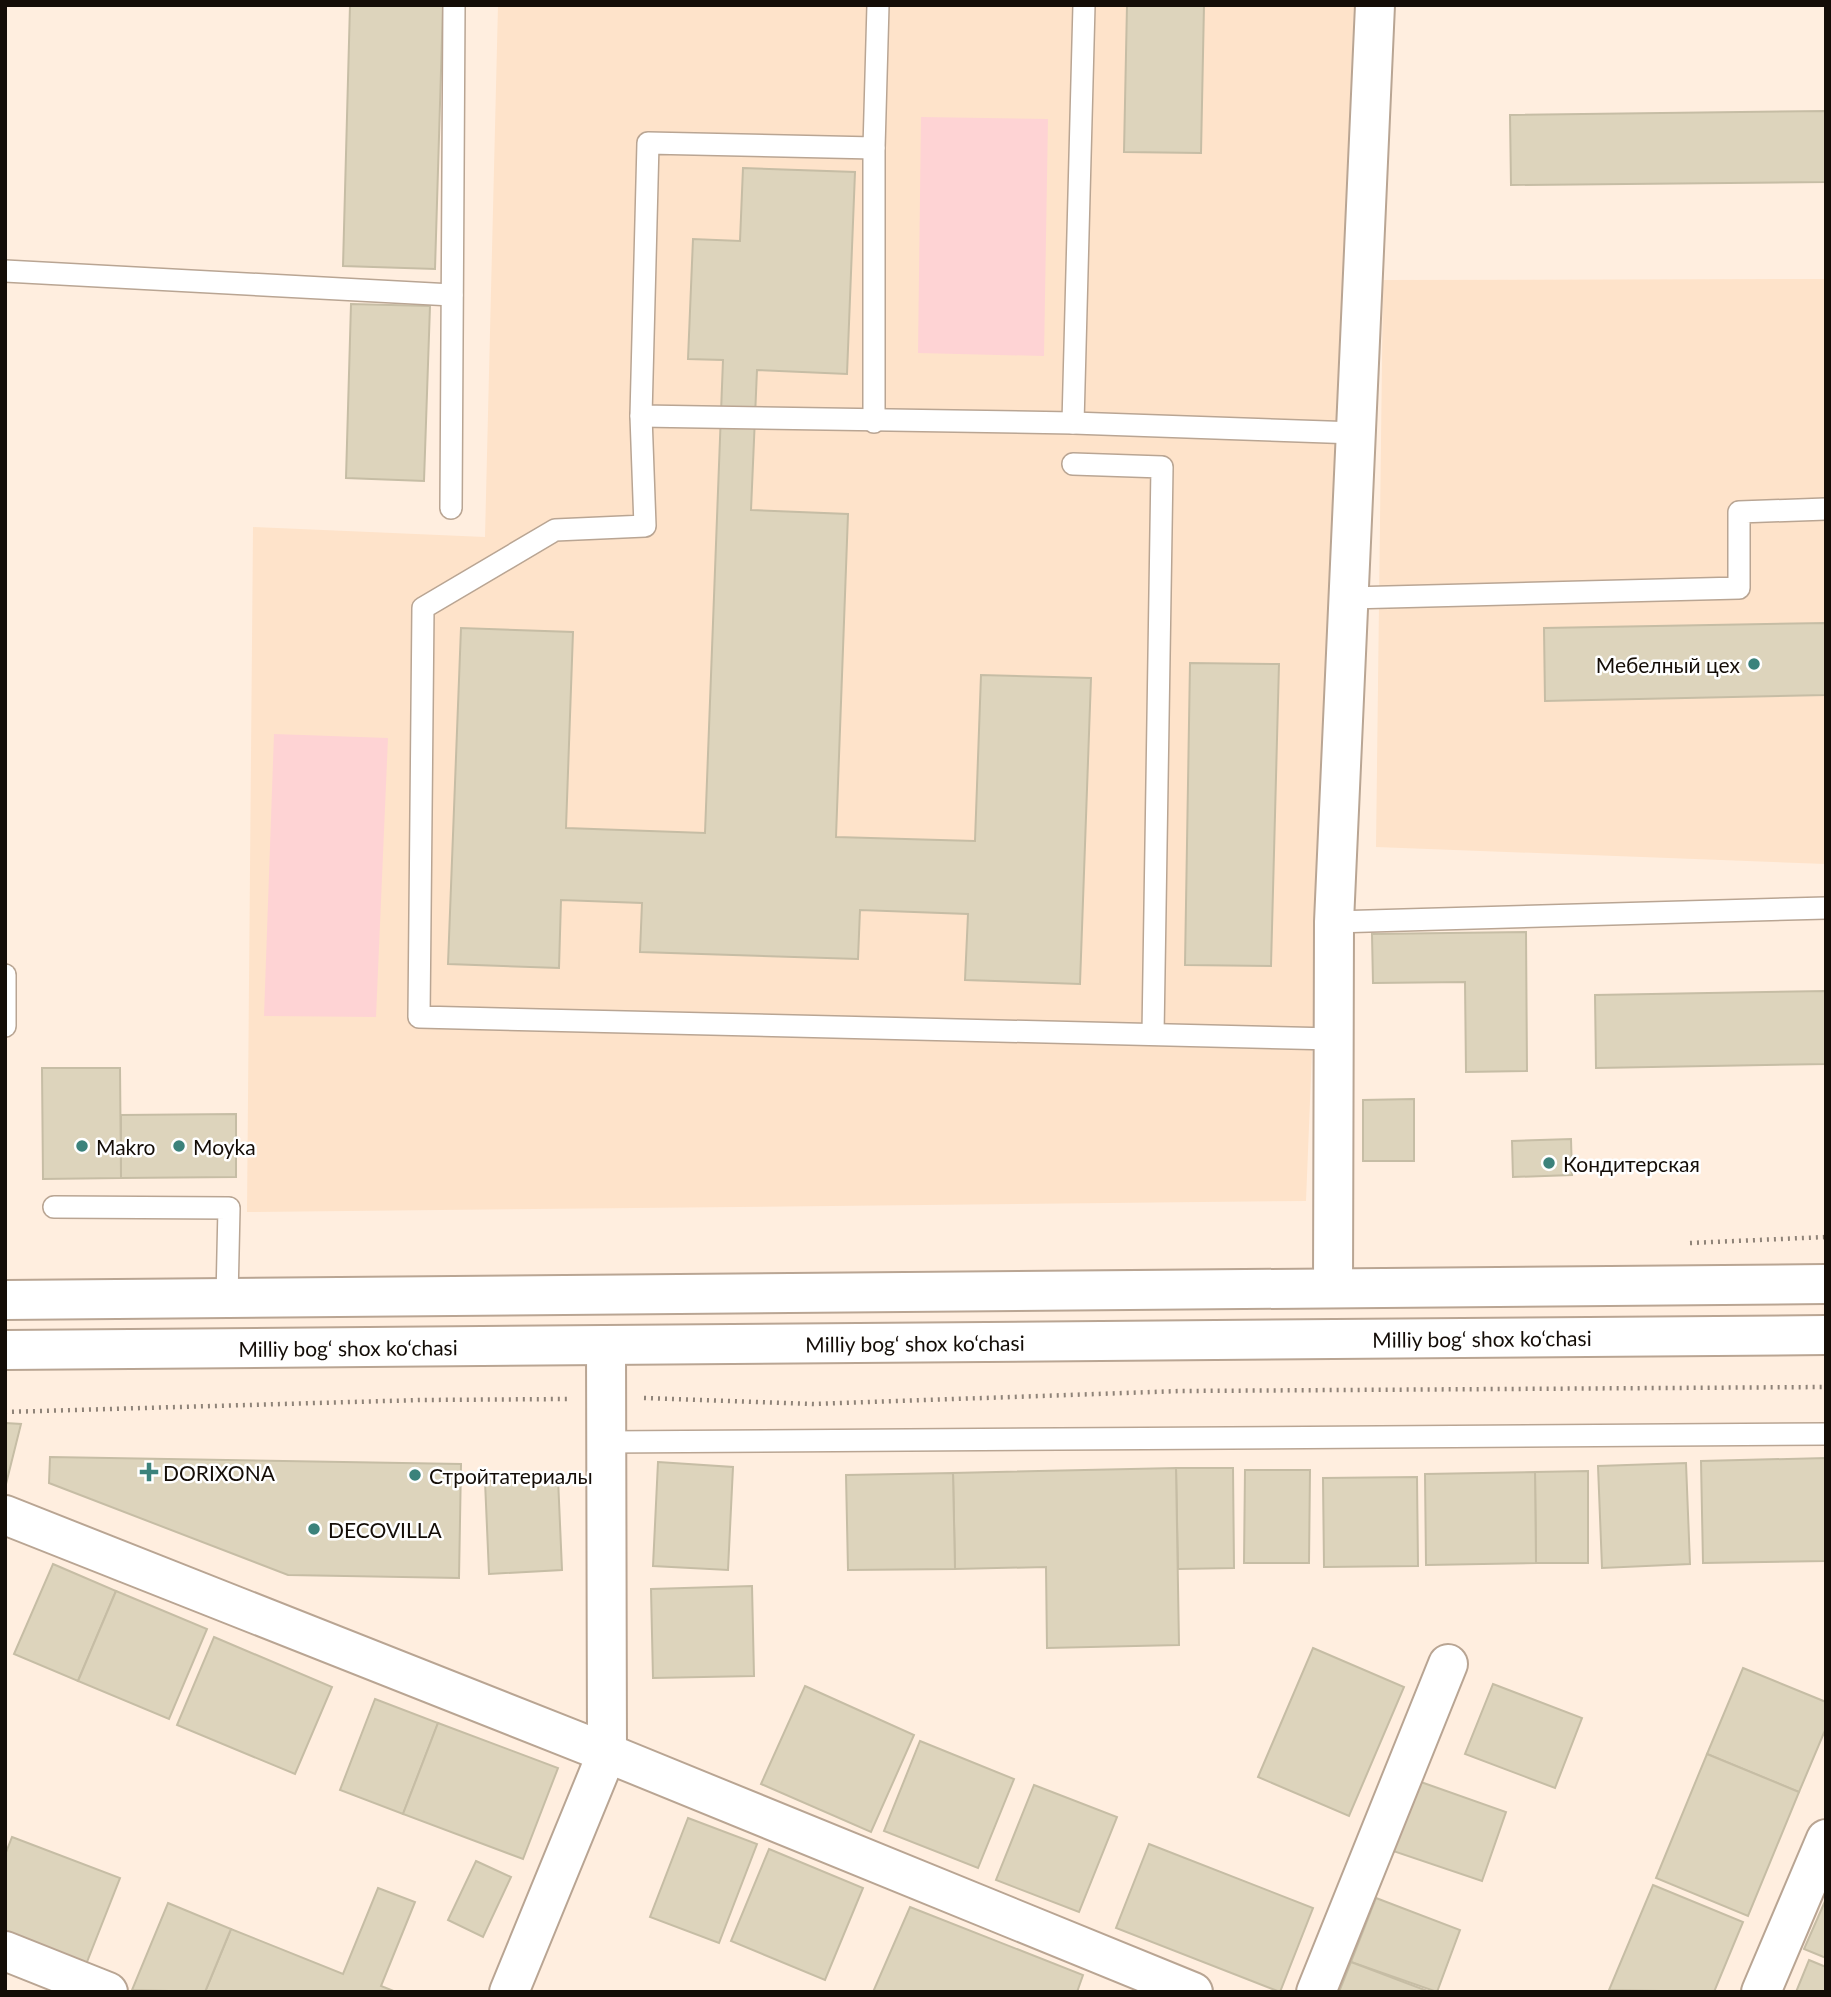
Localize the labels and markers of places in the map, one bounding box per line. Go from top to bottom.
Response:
place label: Мебелный цех [1596,652,1741,677]
marker: Мебелный цех [1746,656,1762,672]
place label: Makro [96,1134,156,1159]
place label: Moyka [193,1134,256,1159]
marker: Makro [74,1138,90,1154]
marker: Moyka [171,1138,187,1154]
place label: Кондитерская [1563,1151,1700,1176]
marker: Кондитерская [1541,1155,1557,1171]
place label: DORIXONA [163,1460,276,1485]
place label: Стройтатериалы [429,1463,593,1488]
marker: DORIXONA [141,1464,157,1480]
marker: Стройтатериалы [407,1467,423,1483]
place label: DECOVILLA [328,1517,443,1542]
marker: DECOVILLA [306,1521,322,1537]

